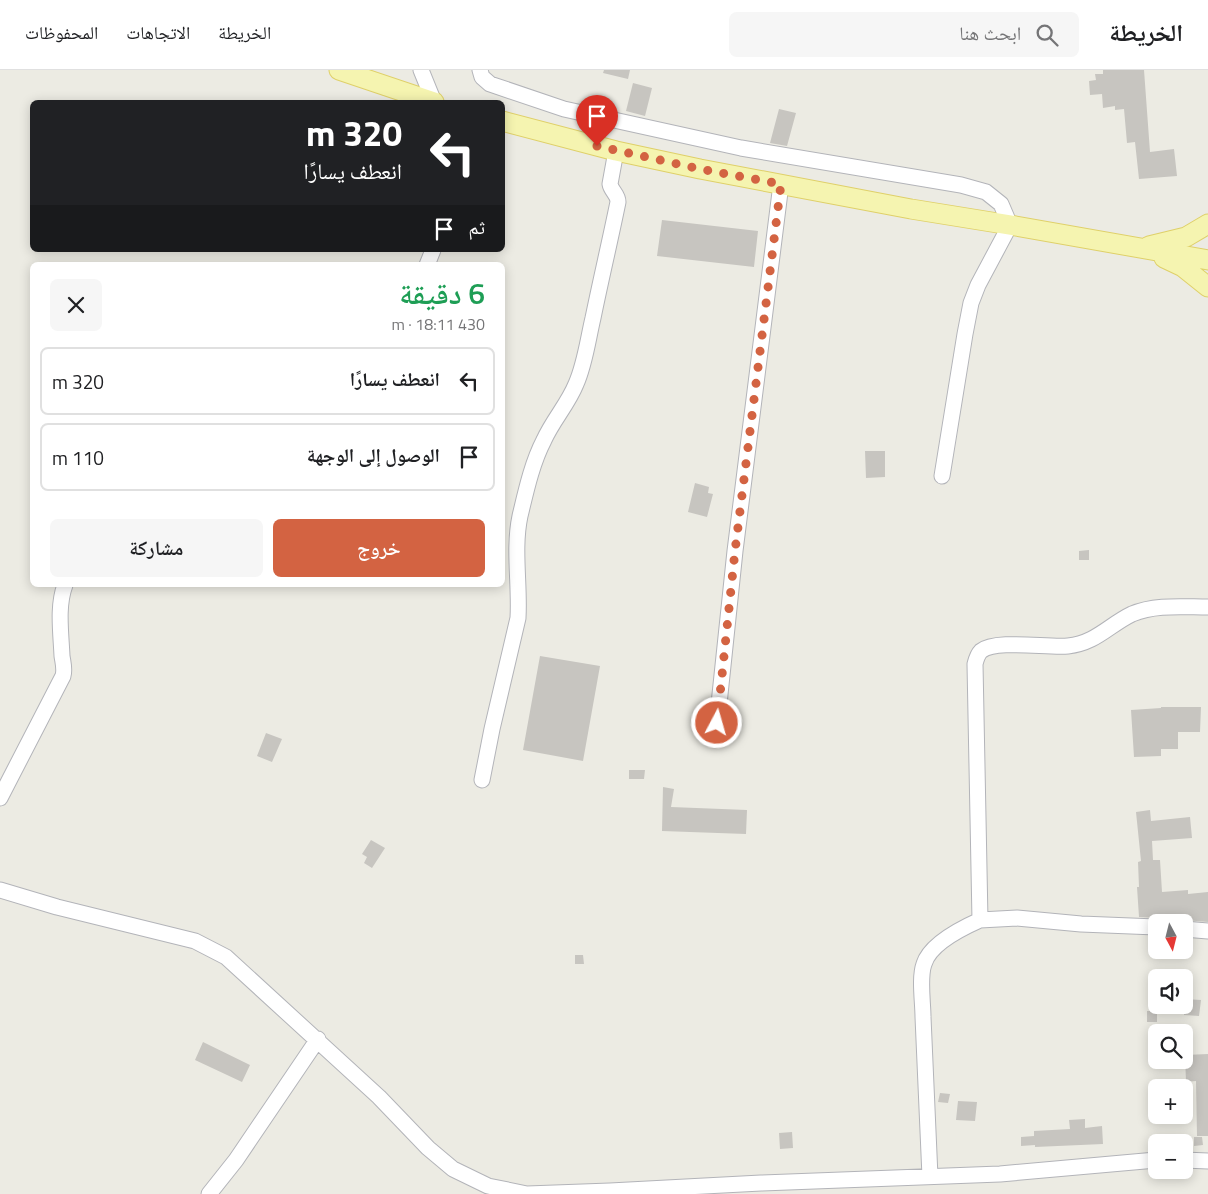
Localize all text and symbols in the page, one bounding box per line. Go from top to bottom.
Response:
search box [729,12,1079,57]
text: الخريطة [1109,14,1183,50]
text: ابحث هنا [959,18,1021,47]
text: المحفوظات [25,19,98,46]
text: الاتجاهات [126,19,190,46]
text: الخريطة [218,19,271,46]
icon: search [1033,21,1061,49]
pin [576,95,618,146]
icon: arrive [583,102,611,130]
text: 320 m [306,106,402,160]
icon: left [420,120,485,185]
text: انعطف يسارًا [304,154,402,188]
text: ثم [468,212,485,241]
icon: arrive [430,215,458,243]
text: 6 دقيقة [399,270,485,316]
button: close [50,279,102,331]
text: 430 m · 18:11 [391,312,485,336]
text: انعطف يسارًا [350,364,440,393]
text: 320 m [52,367,104,396]
icon: left [455,367,483,395]
text: الوصول إلى الوجهة [307,440,440,469]
text: 110 m [52,443,104,472]
icon: arrive [455,443,483,471]
button: مشاركة [50,519,263,577]
button: خروج [273,519,485,577]
position arrow [690,696,742,748]
north arrow [1148,914,1192,959]
map controls [1148,914,1193,1179]
button: sound [1148,969,1193,1014]
button: search [1148,1024,1193,1069]
button: + [1148,1079,1193,1124]
button: − [1148,1134,1193,1179]

